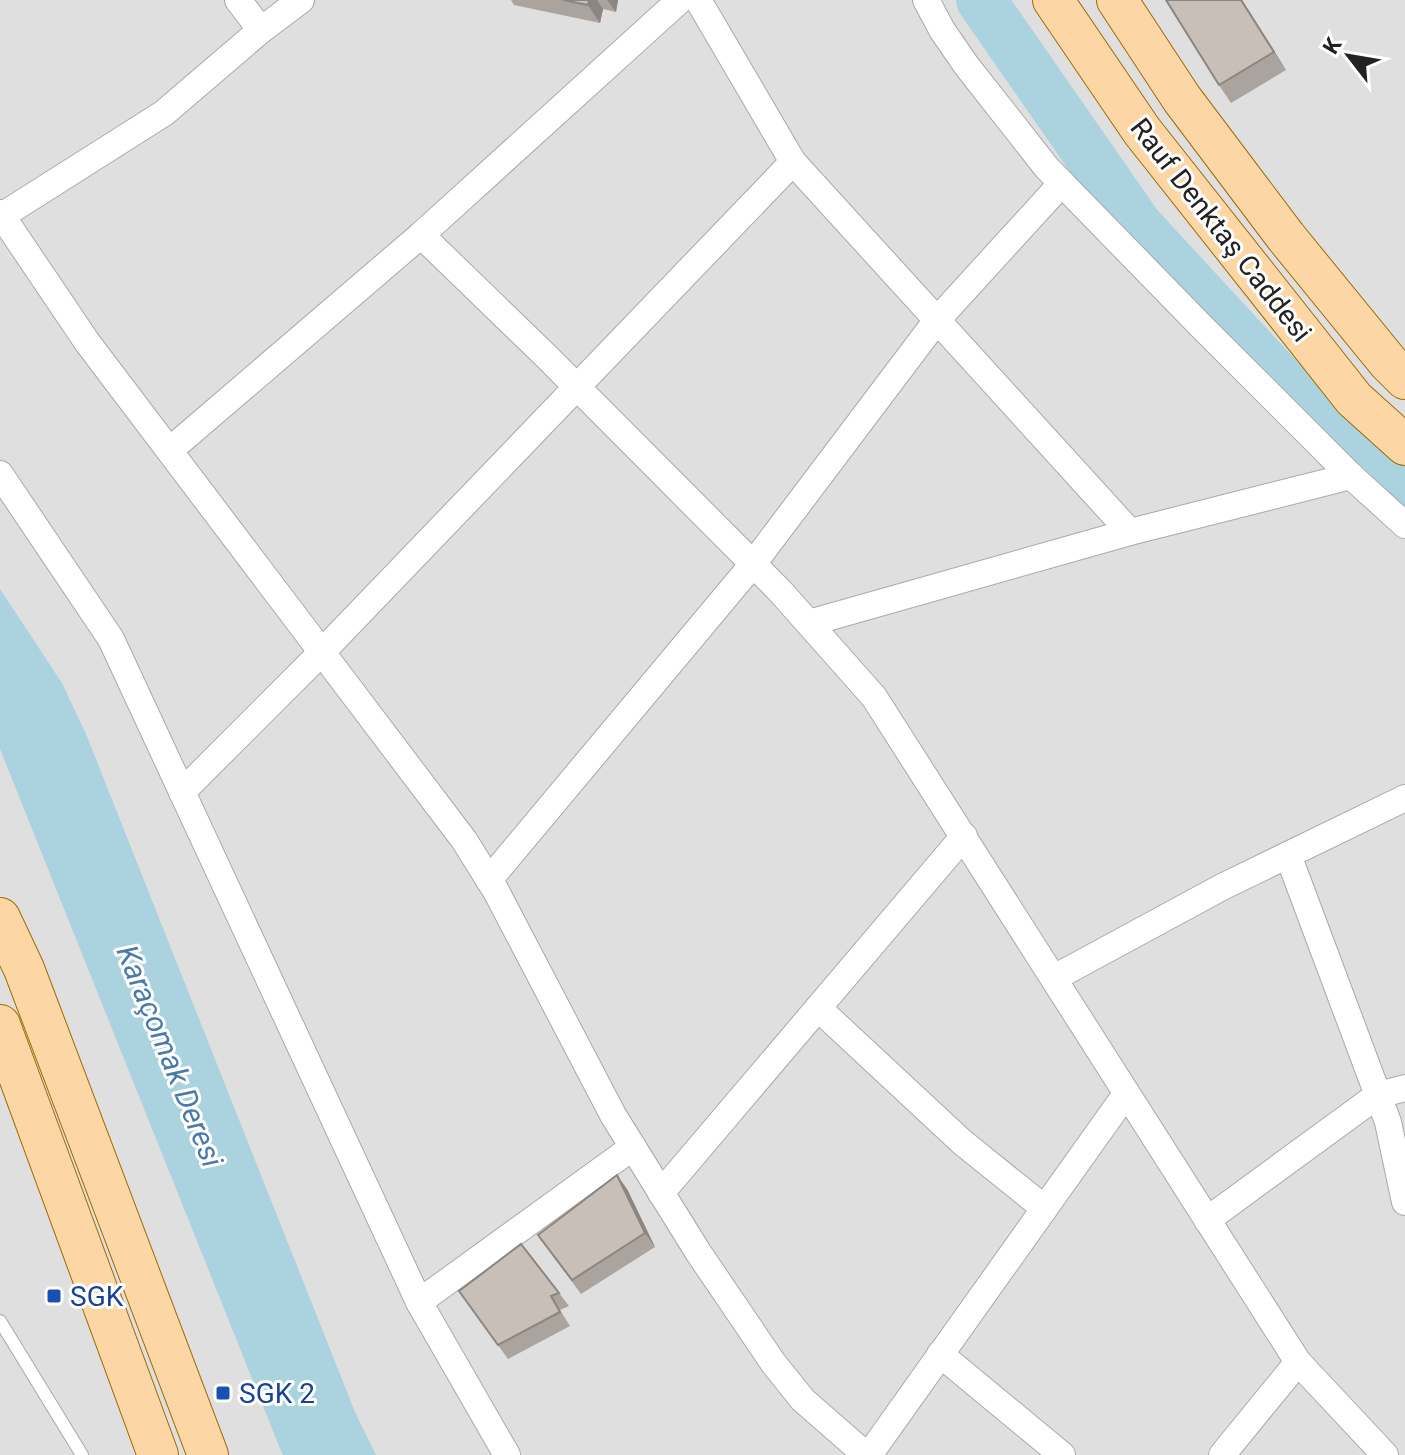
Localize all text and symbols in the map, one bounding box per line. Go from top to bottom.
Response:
north arrow [1309,16,1389,96]
text: K [1318,33,1347,58]
street label: Rauf Denktaş Caddesi [1124,112,1318,348]
water label: Karaçomak Deresi [110,940,231,1173]
place label: SGK [70,1280,124,1313]
marker: SGK [45,1287,63,1305]
place label: SGK 2 [239,1377,315,1410]
marker: SGK 2 [214,1384,232,1402]

